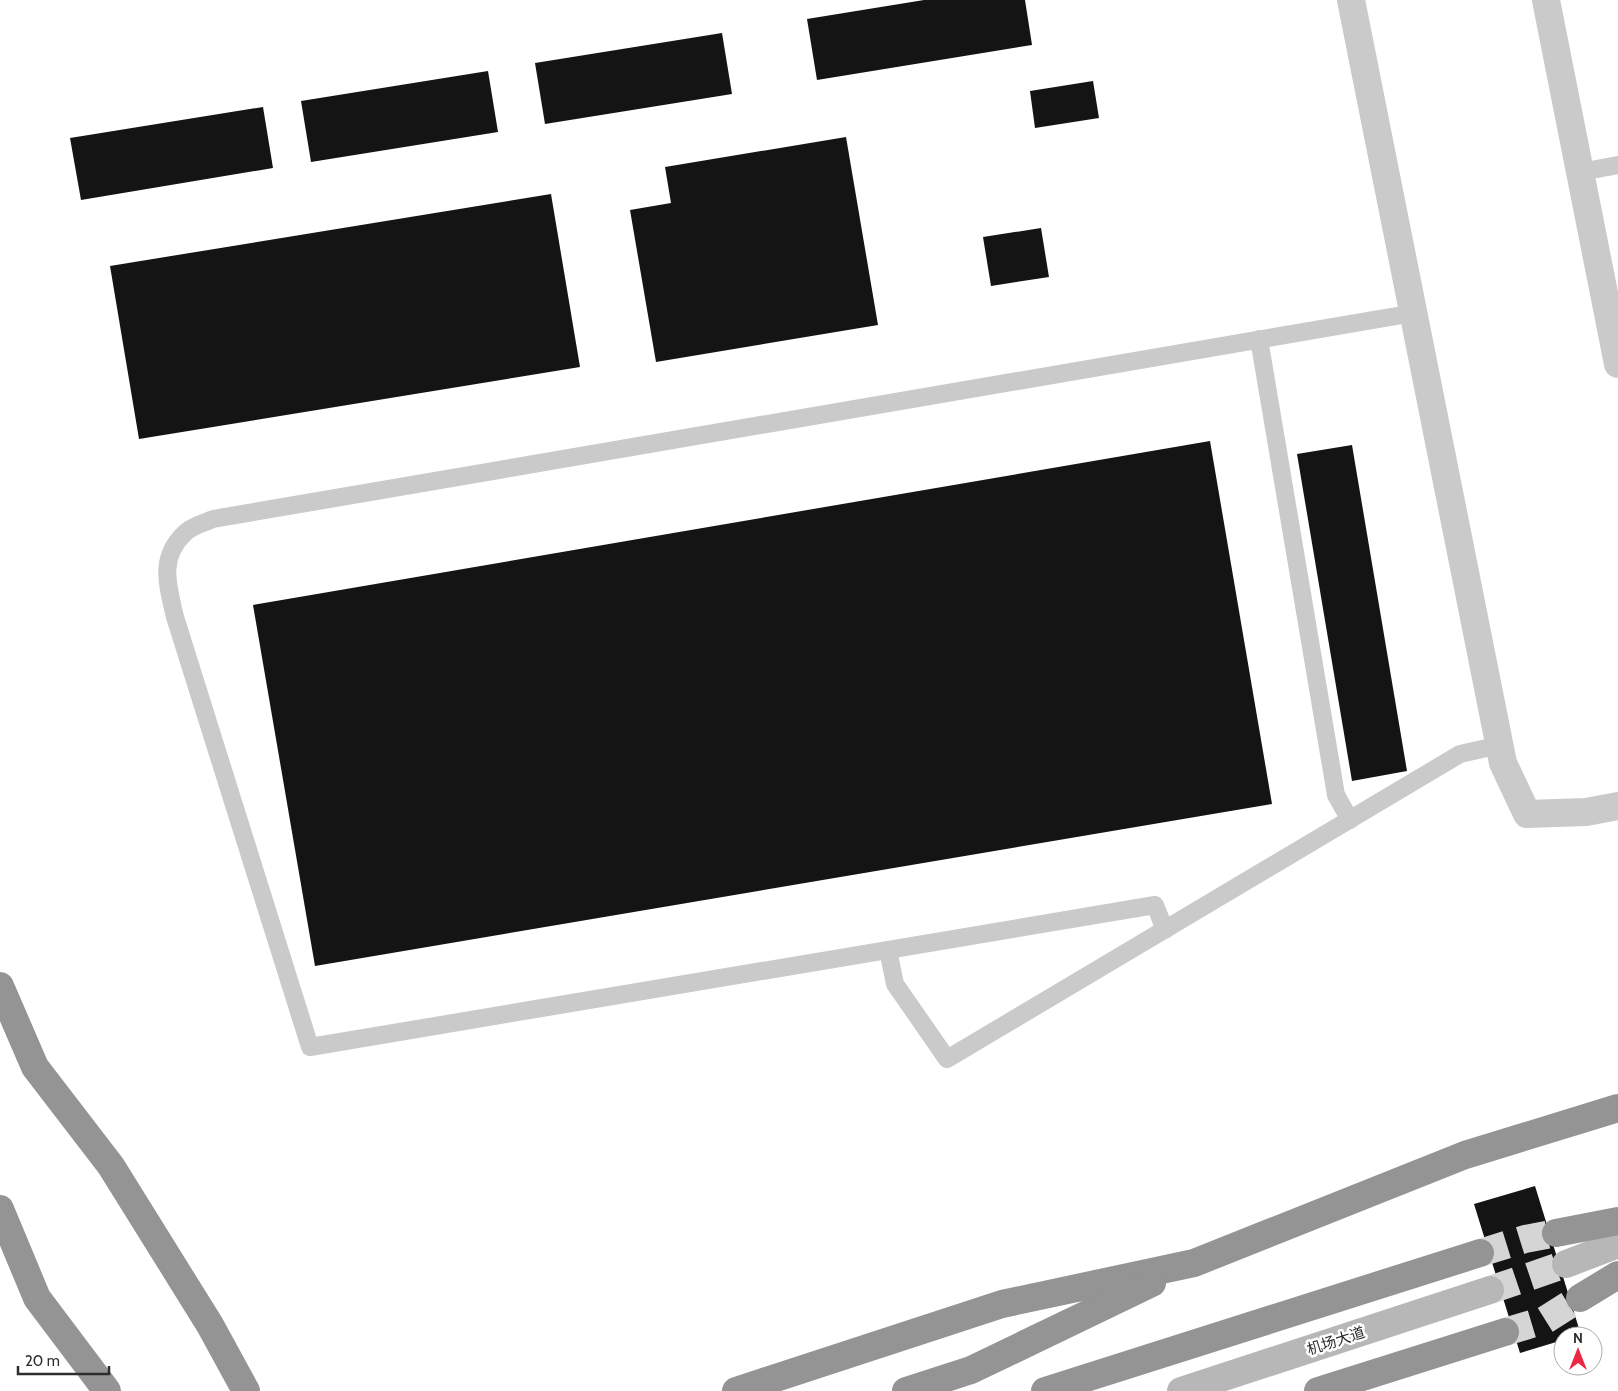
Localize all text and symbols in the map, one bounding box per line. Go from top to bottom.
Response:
street label: 机场大道 [1305,1323,1367,1359]
north arrow [1553,1326,1603,1376]
text: N [1573,1329,1583,1347]
scale bar [18,1344,109,1376]
text: 20 m [25,1352,60,1370]

